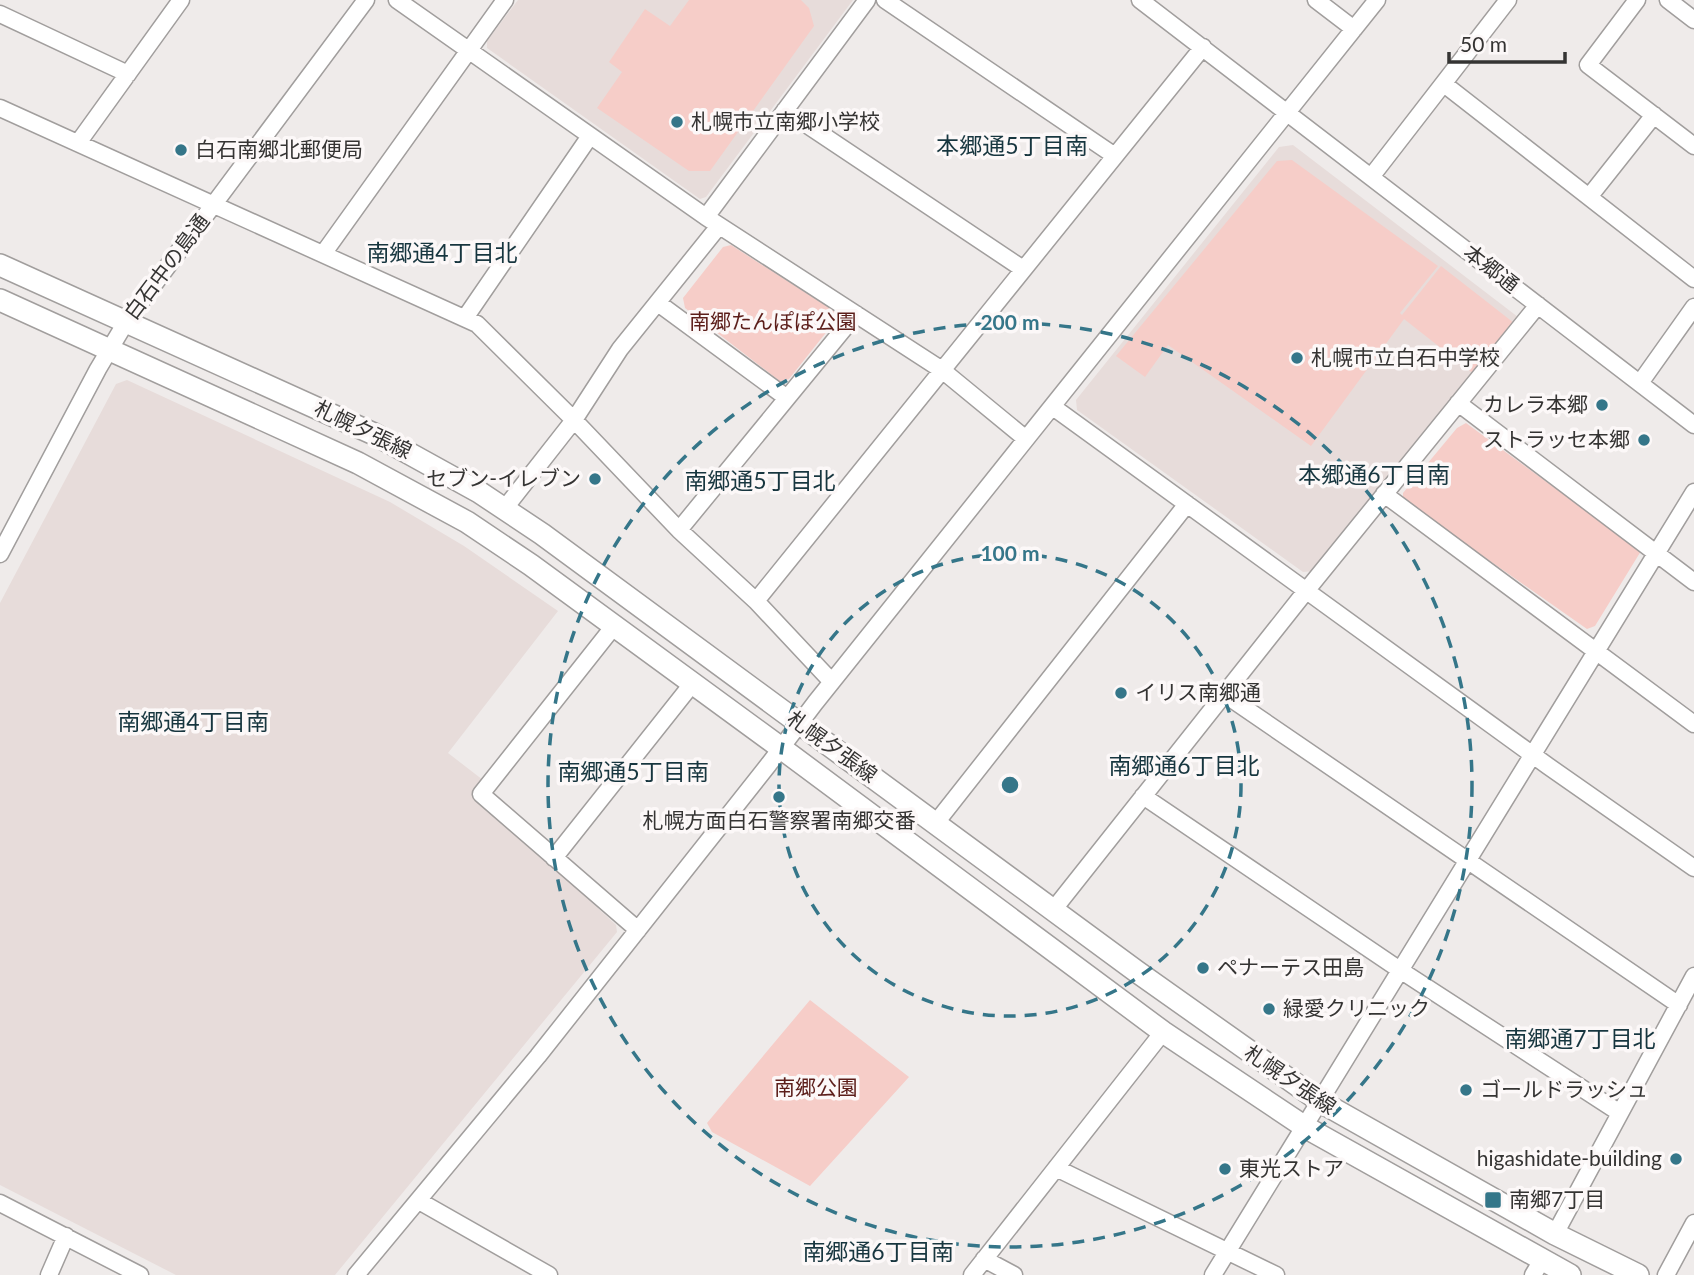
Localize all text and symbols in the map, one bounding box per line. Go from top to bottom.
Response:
scale bar [1449,21,1564,65]
text: 50 m [1460,31,1507,56]
place label: 札幌市立南郷小学校 [691,108,880,133]
marker: 札幌市立南郷小学校 [669,114,685,130]
district label: 本郷通5丁目南 [936,131,1088,159]
place label: 白石南郷北郵便局 [195,136,363,161]
marker: 白石南郷北郵便局 [173,142,189,158]
street label: 白石中の島通 [118,208,214,324]
district label: 南郷通4丁目北 [366,238,518,266]
street label: 本郷通 [1459,239,1524,297]
park label: 南郷たんぽぽ公園 [689,308,857,333]
text: 200 m [980,309,1040,334]
place label: 札幌市立白石中学校 [1311,344,1500,369]
marker: 札幌市立白石中学校 [1289,350,1305,366]
place label: カレラ本郷 [1483,391,1588,416]
street label: 札幌夕張線 [311,394,416,463]
marker: カレラ本郷 [1594,397,1610,413]
place label: ストラッセ本郷 [1483,426,1630,451]
marker: ストラッセ本郷 [1636,432,1652,448]
district label: 本郷通6丁目南 [1298,460,1450,488]
place label: セブン-イレブン [426,465,581,490]
district label: 南郷通5丁目北 [684,466,836,494]
marker: セブン-イレブン [587,471,603,487]
text: 100 m [980,540,1040,565]
place label: イリス南郷通 [1135,679,1261,704]
marker: イリス南郷通 [1113,685,1129,701]
street label: 札幌夕張線 [783,705,883,787]
district label: 南郷通4丁目南 [117,707,269,735]
district label: 南郷通6丁目北 [1108,751,1260,779]
district label: 南郷通5丁目南 [557,757,709,785]
centre of rings [998,773,1022,797]
marker: 札幌方面白石警察署南郷交番 [771,789,787,805]
place label: 札幌方面白石警察署南郷交番 [643,807,916,832]
place label: ペナーテス田島 [1217,954,1364,979]
marker: ペナーテス田島 [1195,960,1211,976]
place label: 緑愛クリニック [1283,995,1430,1020]
marker: 緑愛クリニック [1261,1001,1277,1017]
district label: 南郷通7丁目北 [1504,1024,1656,1052]
street label: 札幌夕張線 [1240,1039,1341,1118]
park label: 南郷公園 [774,1074,858,1099]
place label: ゴールドラッシュ [1480,1076,1648,1101]
marker: ゴールドラッシュ [1458,1082,1474,1098]
place label: higashidate-building [1477,1145,1662,1170]
marker: higashidate-building [1668,1151,1684,1167]
place label: 東光ストア [1239,1155,1344,1180]
marker: 東光ストア [1217,1161,1233,1177]
place label: 南郷7丁目 [1509,1186,1605,1211]
marker: 南郷7丁目 [1483,1190,1503,1210]
district label: 南郷通6丁目南 [802,1237,954,1265]

